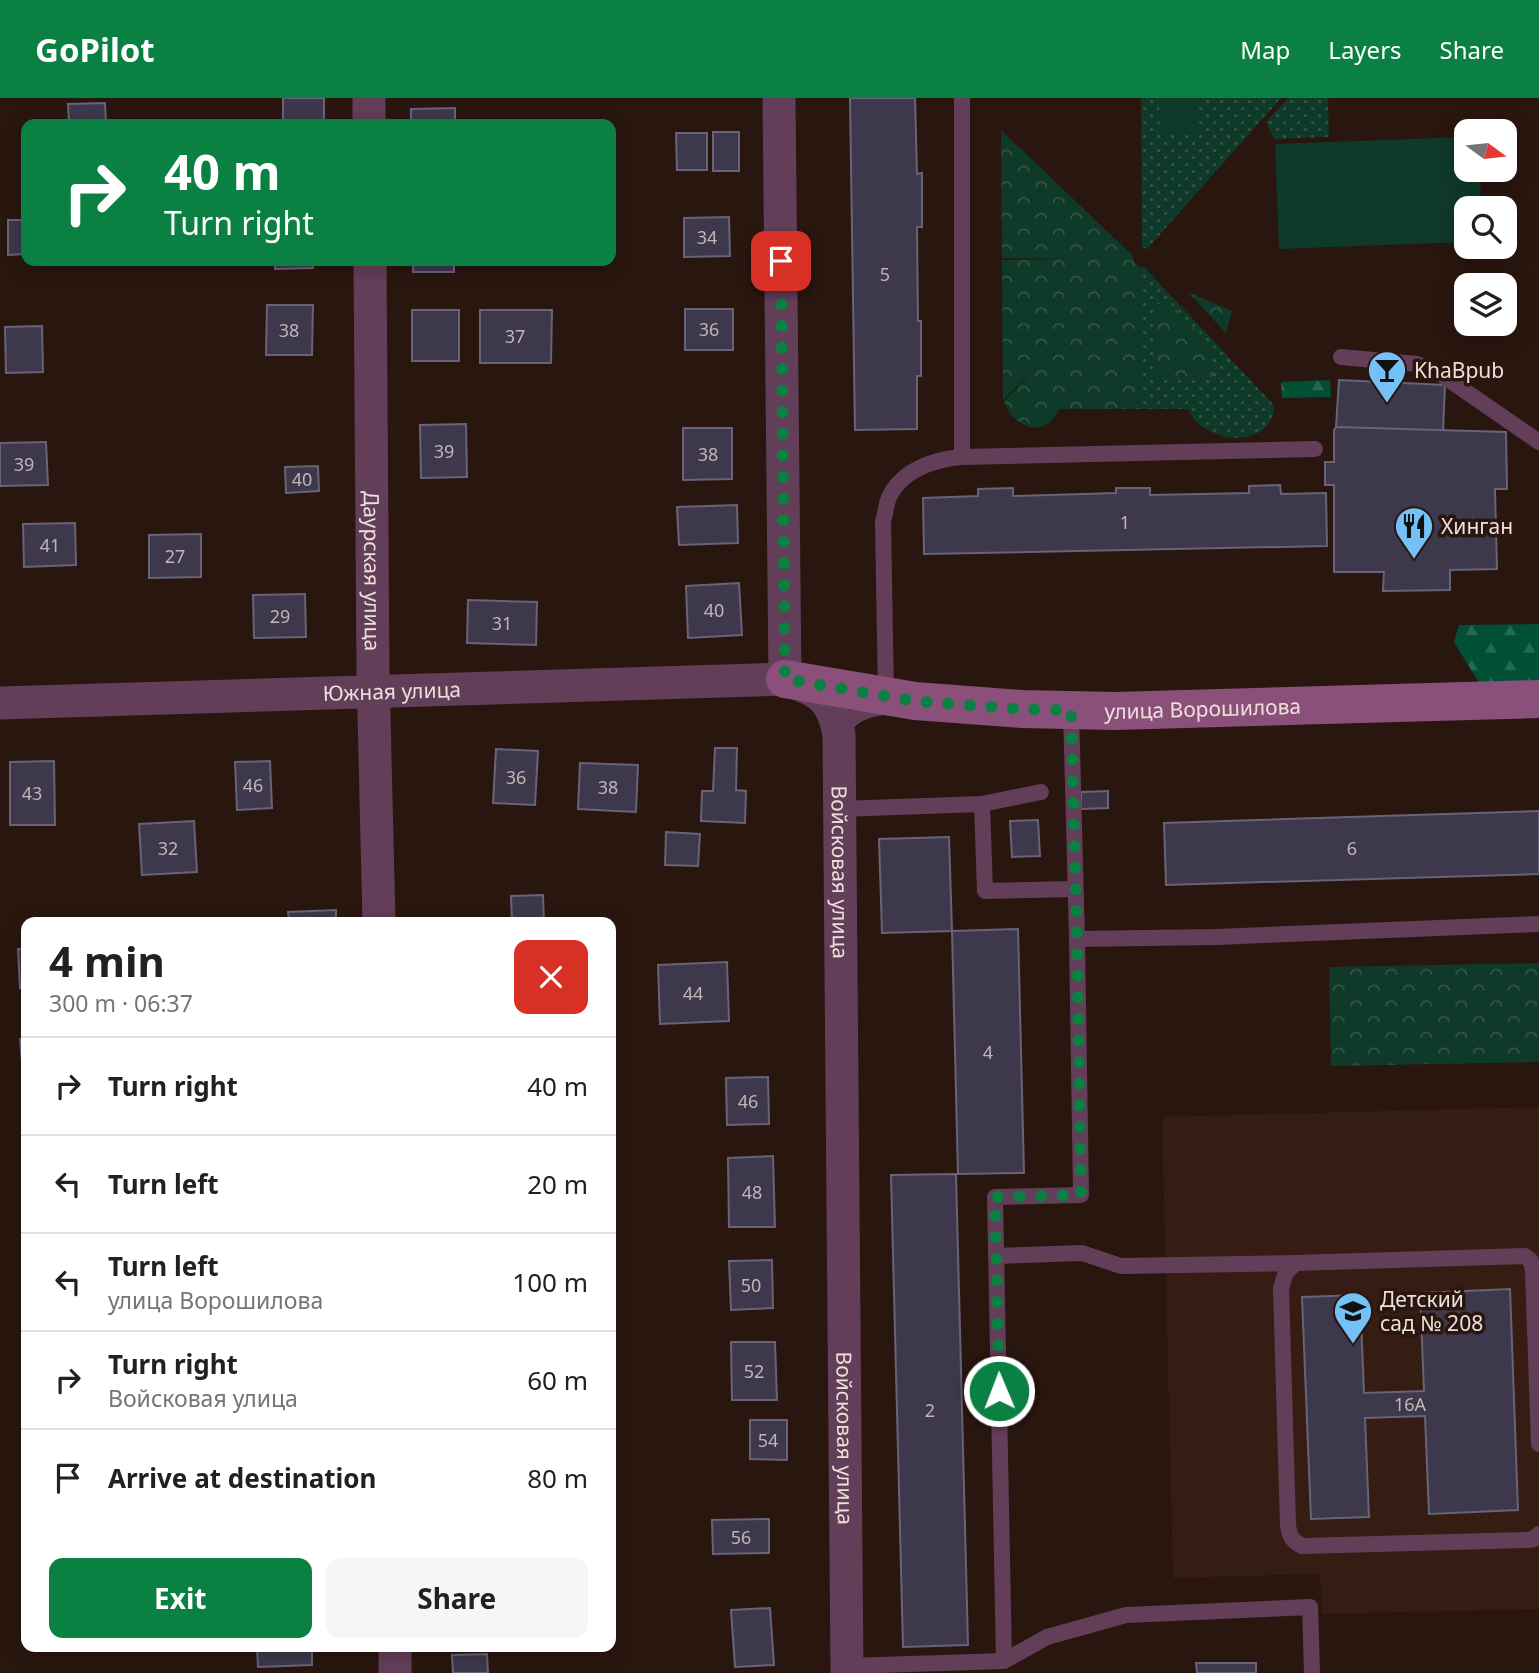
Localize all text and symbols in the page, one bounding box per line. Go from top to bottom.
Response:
text: GoPilot [35,27,155,72]
text: Map [1240,33,1290,66]
text: Layers [1328,33,1402,66]
text: Share [1440,33,1504,66]
north arrow [1454,119,1517,182]
map controls [1454,119,1517,336]
text: 40 m [164,138,281,204]
icon: right [49,147,140,238]
button: search [1454,196,1517,259]
text: Turn right [164,201,314,244]
house number: 34 [697,225,717,249]
pin [751,231,811,291]
icon: arrive [762,242,800,280]
house number: 5 [880,262,890,286]
button: layers [1454,273,1517,336]
house number: 36 [699,317,719,341]
house number: 38 [279,318,299,342]
house number: 37 [505,324,525,348]
bar icon: KhaBpub [1366,349,1408,404]
place label: KhaBpub [1414,356,1504,384]
house number: 39 [434,439,454,463]
house number: 38 [698,442,718,466]
house number: 39 [14,452,34,476]
house number: 40 [292,467,312,491]
street label: Даурская улица [358,491,387,651]
restaurant icon: Хинган [1393,505,1435,560]
house number: 1 [1120,510,1130,534]
place label: Хинган [1441,512,1513,540]
house number: 41 [40,533,60,557]
house number: 27 [165,544,185,568]
house number: 40 [704,598,724,622]
house number: 29 [270,604,290,628]
house number: 31 [492,611,512,635]
street label: Южная улица [322,675,461,707]
street label: улица Ворошилова [1104,692,1301,725]
house number: 36 [506,765,526,789]
house number: 46 [243,773,263,797]
house number: 38 [598,775,618,799]
house number: 43 [22,781,42,805]
street label: Войсковая улица [825,785,855,959]
house number: 32 [158,836,178,860]
house number: 6 [1347,836,1357,860]
text: 4 min [49,932,165,989]
button: close [514,940,588,1014]
house number: 44 [683,981,703,1005]
text: 300 m · 06:37 [49,987,193,1019]
house number: 4 [983,1040,993,1064]
icon: right [49,1067,87,1105]
text: Turn right [108,1068,238,1104]
text: 40 m [527,1068,588,1104]
house number: 46 [738,1089,758,1113]
icon: left [49,1165,87,1203]
text: Turn left [108,1166,219,1202]
text: 20 m [527,1166,588,1202]
house number: 48 [742,1180,762,1204]
text: Turn left [108,1248,219,1284]
icon: left [49,1263,87,1301]
text: 100 m [512,1264,588,1300]
house number: 50 [741,1273,761,1297]
text: улица Ворошилова [108,1284,323,1316]
place label: Детский сад № 208 [1380,1285,1483,1337]
school or university icon: Детский сад № 208 [1332,1290,1374,1345]
text: Turn right [108,1346,238,1382]
street label: Войсковая улица [830,1351,860,1525]
position arrow [962,1354,1036,1428]
house number: 52 [744,1359,764,1383]
icon: right [49,1361,87,1399]
text: 60 m [527,1362,588,1398]
text: Войсковая улица [108,1382,298,1414]
house number: 16А [1394,1392,1427,1416]
house number: 2 [925,1398,935,1422]
house number: 54 [758,1428,778,1452]
icon: arrive [49,1459,87,1497]
text: Arrive at destination [108,1460,377,1496]
text: 80 m [527,1460,588,1496]
house number: 56 [731,1525,751,1549]
button: Exit [49,1558,312,1638]
button: Share [326,1558,588,1638]

